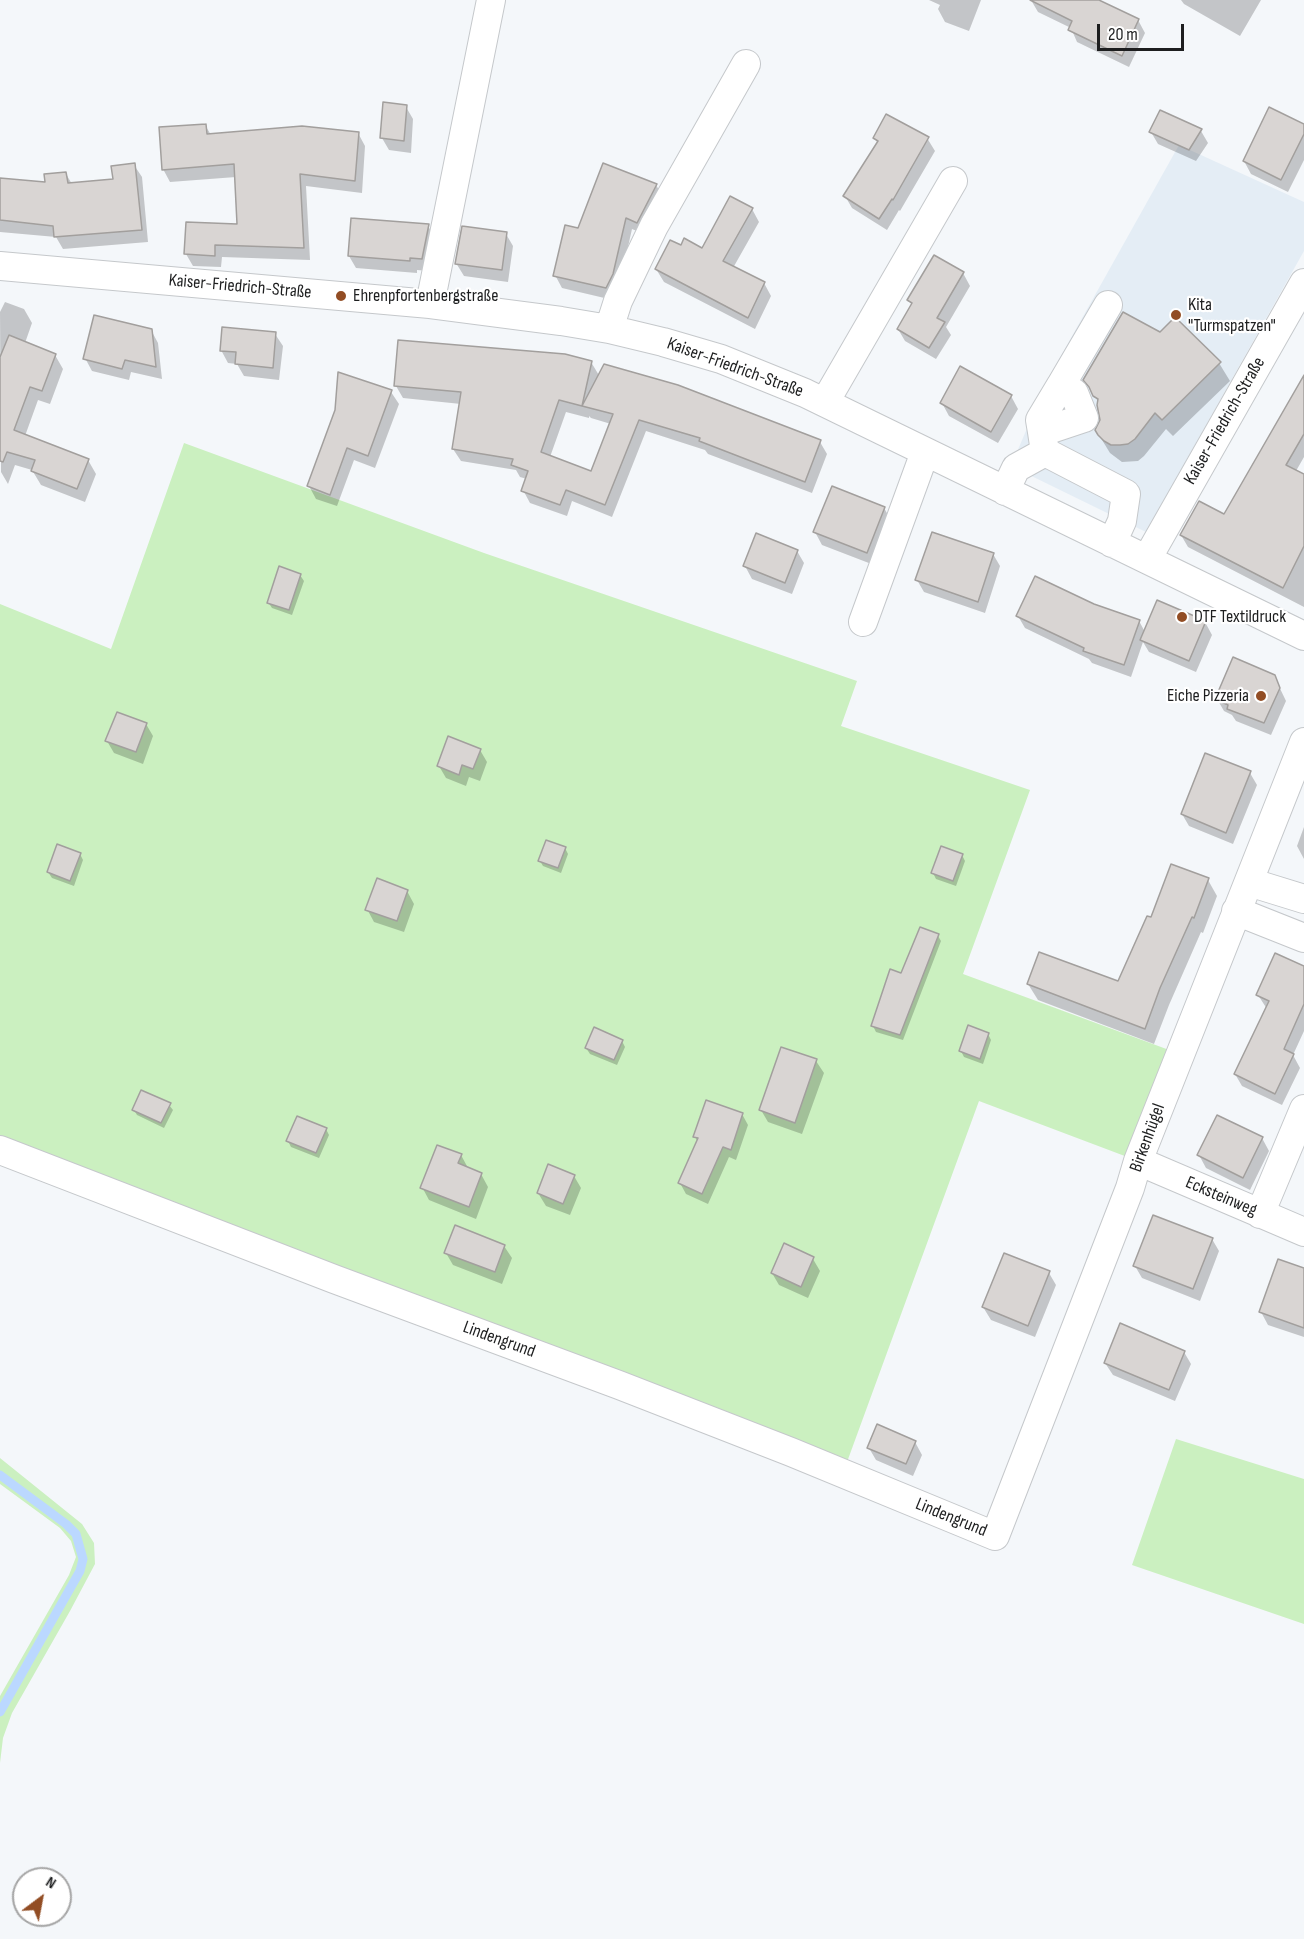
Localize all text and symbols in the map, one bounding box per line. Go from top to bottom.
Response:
scale bar [1100,12,1187,50]
text: 20 m [1108,24,1138,45]
street label: Kaiser-Friedrich-Straße [168,270,312,304]
place label: Ehrenpfortenbergstraße [353,285,498,307]
marker: Ehrenpfortenbergstraße [334,289,348,303]
place label: Kita "Turmspatzen" [1188,294,1276,336]
marker: Kita "Turmspatzen" [1169,308,1183,322]
street label: Kaiser-Friedrich-Straße [664,333,806,403]
street label: Kaiser-Friedrich-Straße [1180,353,1270,489]
place label: DTF Textildruck [1194,606,1286,628]
marker: DTF Textildruck [1175,610,1189,624]
place label: Eiche Pizzeria [1167,685,1249,707]
marker: Eiche Pizzeria [1254,689,1268,703]
street label: Birkenhügel [1126,1101,1170,1175]
street label: Ecksteinweg [1182,1172,1260,1222]
street label: Lindengrund [460,1317,538,1363]
street label: Lindengrund [912,1494,990,1542]
north arrow [12,1867,72,1927]
text: N [42,1873,59,1893]

